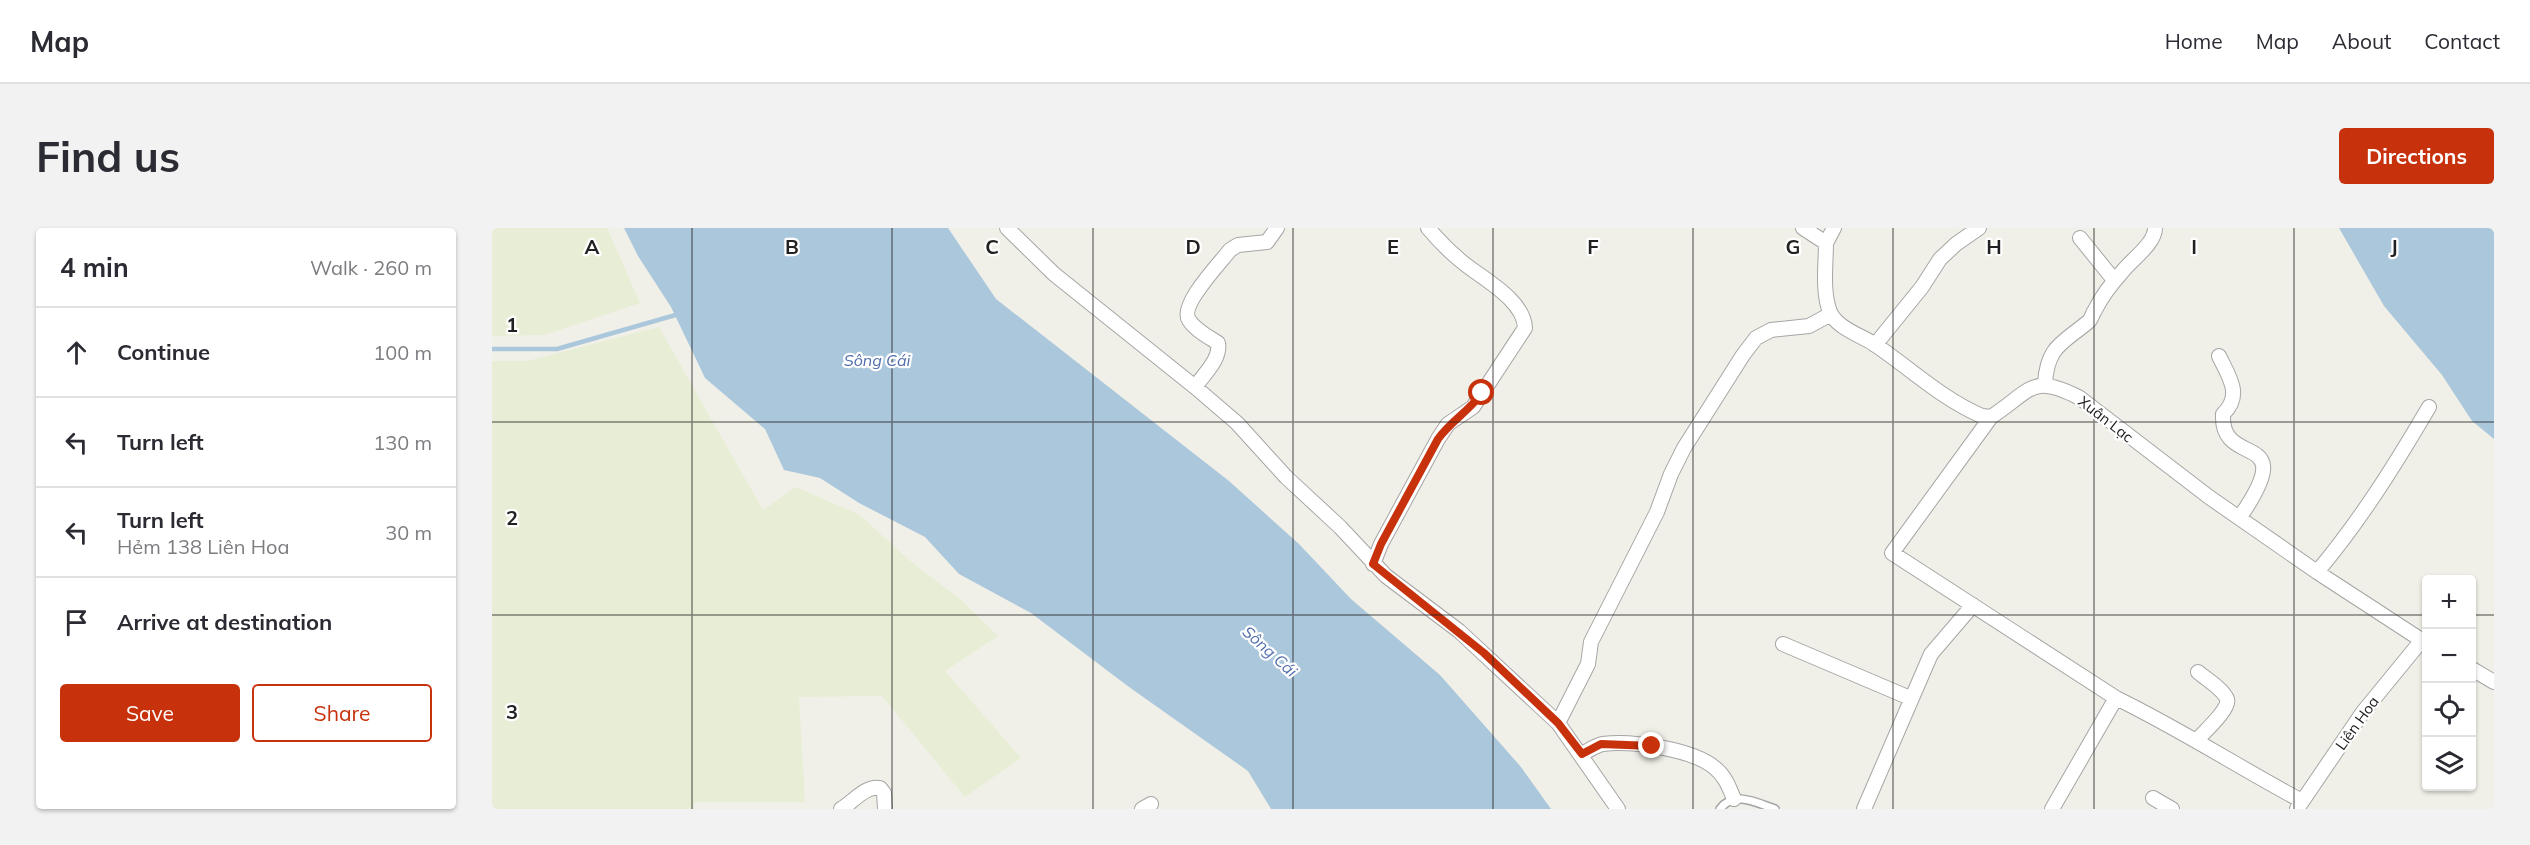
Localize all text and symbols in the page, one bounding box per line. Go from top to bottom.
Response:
text: Map [30,24,89,59]
text: Home [2165,28,2223,54]
text: Map [2256,28,2299,54]
text: About [2332,28,2391,54]
text: Contact [2424,28,2500,54]
button: Directions [2339,128,2494,184]
text: Find us [36,130,180,183]
text: A [585,234,600,259]
text: B [785,234,799,259]
text: C [985,234,999,259]
text: D [1185,234,1201,259]
text: E [1387,234,1399,259]
text: F [1587,234,1599,259]
text: G [1786,234,1800,259]
text: H [1986,234,2002,259]
text: I [2191,234,2197,259]
text: J [2390,234,2398,259]
text: 4 min [60,251,129,284]
text: Walk · 260 m [310,255,432,280]
text: 1 [506,312,518,337]
icon: ahead [60,336,93,369]
text: Continue [117,338,210,366]
text: 100 m [373,340,432,365]
water label: Sông Cái [844,350,911,370]
route start [1468,379,1494,405]
street label: Xuân Lạc [2075,392,2137,446]
icon: left [60,426,93,459]
text: Turn left [117,428,204,456]
text: 130 m [373,430,432,455]
text: 2 [506,505,518,530]
text: Turn left [117,506,204,534]
icon: left [60,516,93,549]
text: 30 m [385,520,432,545]
text: Hẻm 138 Liên Hoa [117,534,289,559]
map controls [2422,575,2476,791]
button: + [2422,575,2476,629]
icon: arrive [60,606,93,639]
text: Arrive at destination [117,608,332,636]
water label: Sông Cái [1239,621,1302,681]
button: − [2422,629,2476,683]
button: locate [2422,683,2476,737]
button: Save [60,684,240,742]
button: Share [252,684,432,742]
street label: Liên Hoa [2331,692,2383,754]
text: 3 [506,699,518,724]
route end [1638,732,1664,758]
button: layers [2422,737,2476,791]

